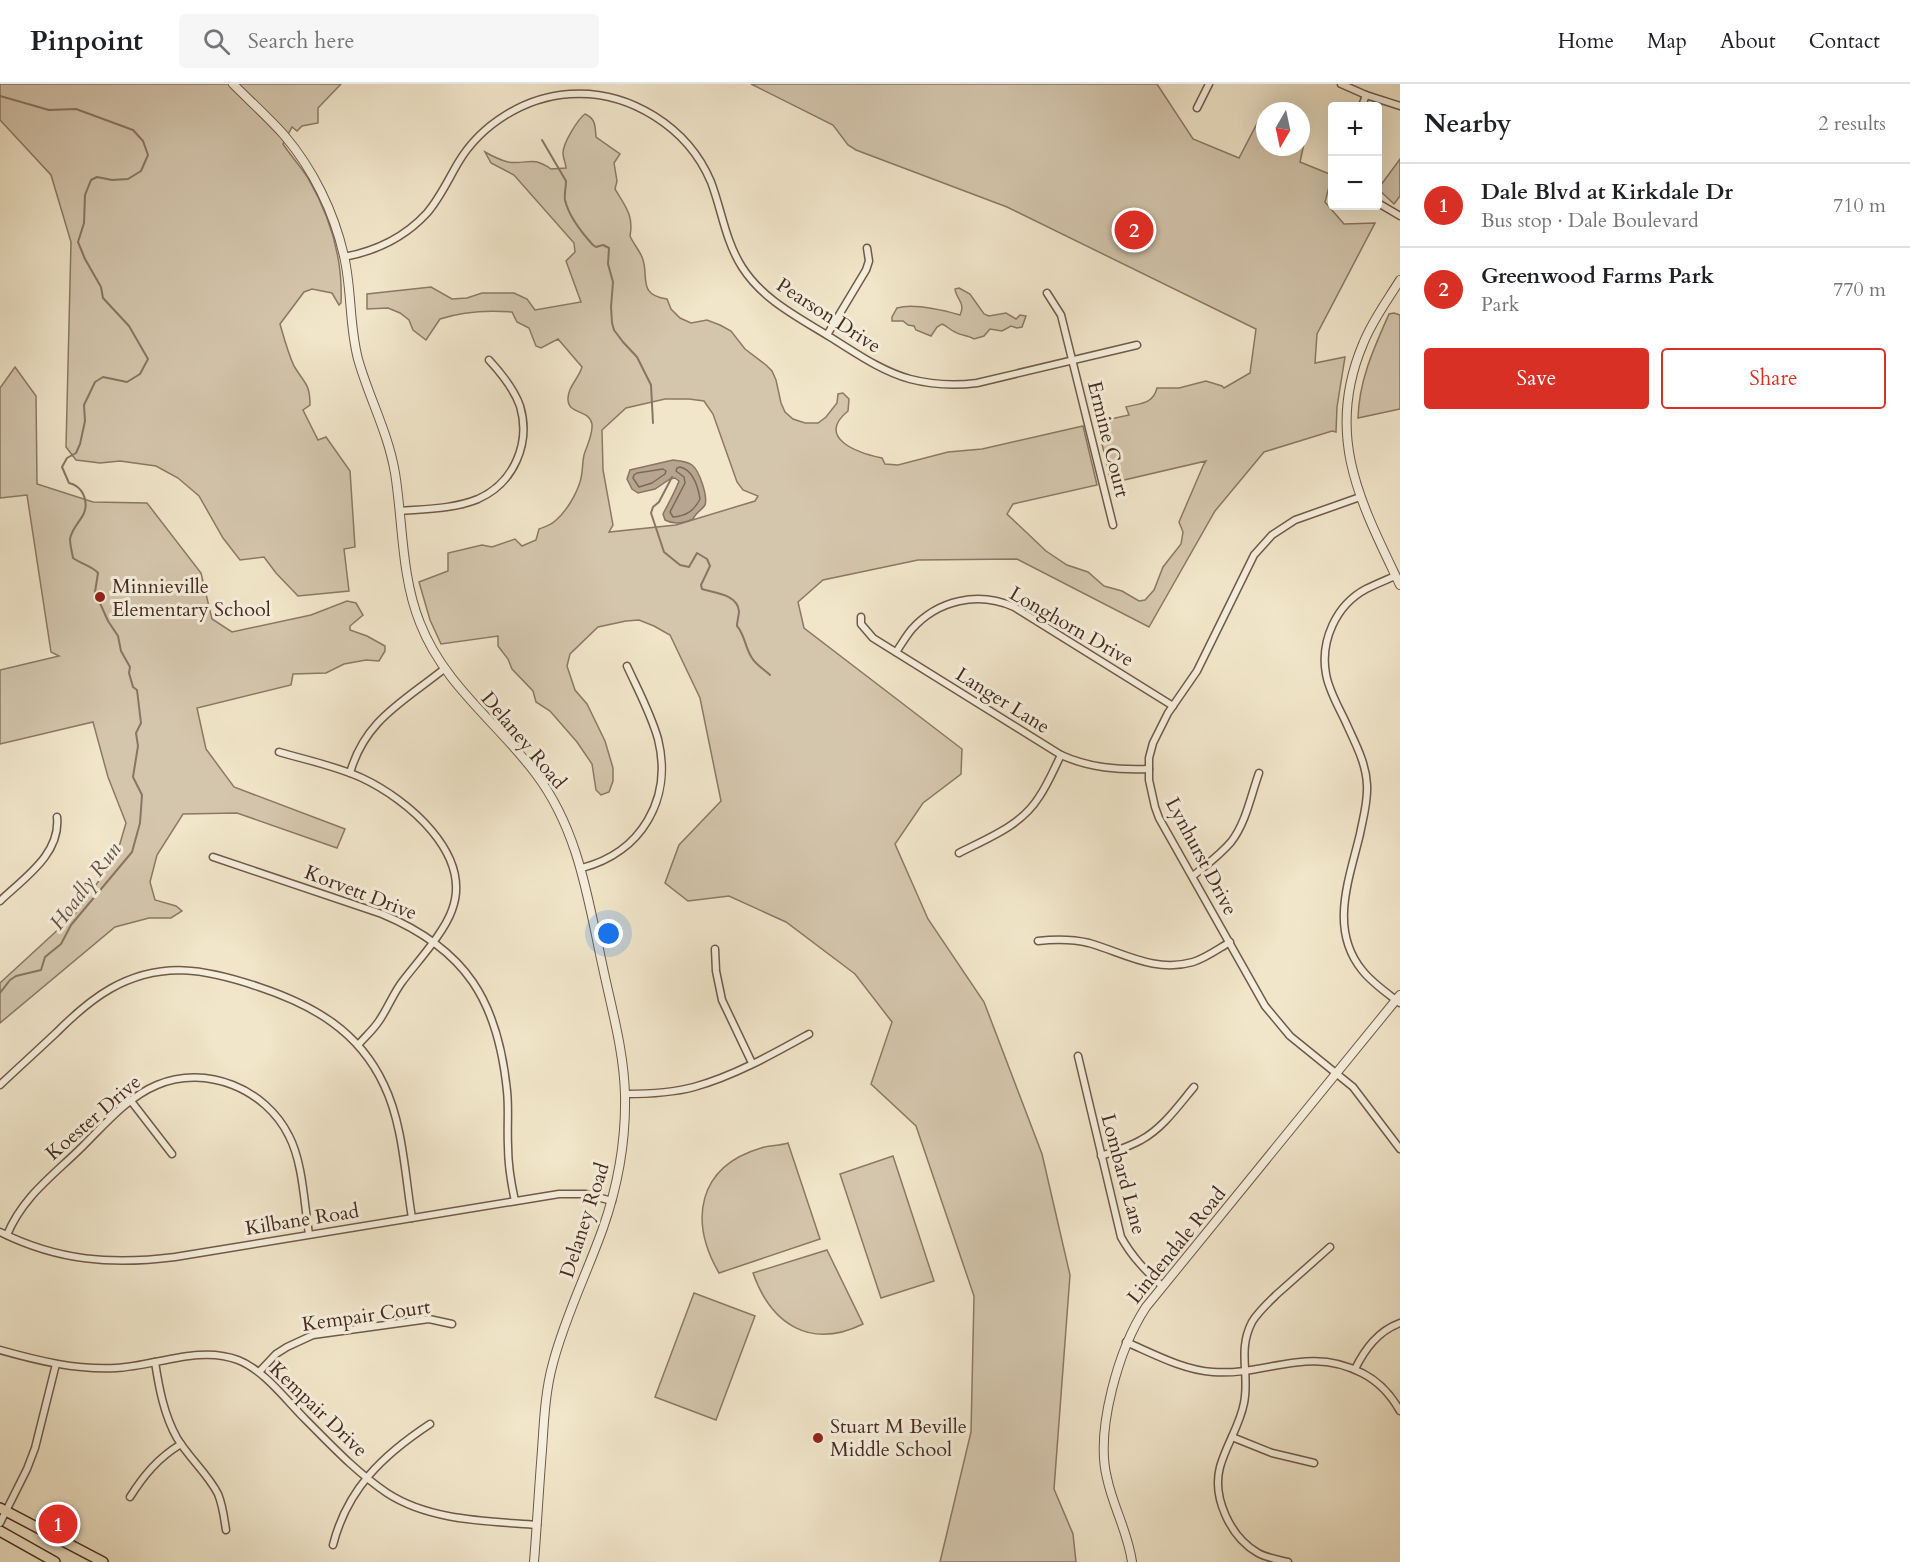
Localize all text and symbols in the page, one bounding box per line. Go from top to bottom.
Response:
search box [179,14,599,68]
text: Pinpoint [30,22,143,60]
icon: search [200,25,233,58]
text: Search here [248,26,354,56]
text: Home [1558,27,1614,56]
text: Map [1647,27,1687,56]
text: About [1720,27,1776,56]
text: Contact [1809,27,1880,56]
north arrow [1256,102,1310,156]
map controls [1328,102,1382,210]
button: + [1328,102,1382,156]
text: Nearby [1424,106,1512,141]
text: 2 results [1818,110,1886,137]
button: − [1328,156,1382,210]
text: Dale Blvd at Kirkdale Dr [1481,177,1733,207]
text: 1 [1438,192,1449,219]
text: 710 m [1833,192,1886,219]
text: Bus stop · Dale Boulevard [1481,207,1699,234]
pin: 2 [1114,208,1154,252]
text: Greenwood Farms Park [1481,261,1714,291]
street label: Pearson Drive [771,272,886,359]
text: 2 [1438,276,1449,303]
text: 770 m [1833,276,1886,303]
text: Park [1481,291,1519,318]
button: Save [1424,348,1649,409]
button: Share [1661,348,1886,409]
street label: Ermine Court [1081,378,1136,501]
place label: Minnieville Elementary School [112,573,271,623]
street label: Longhorn Drive [1005,580,1139,673]
marker: Minnieville Elementary School [93,590,107,604]
street label: Langer Lane [951,661,1055,740]
street label: Delaney Road [475,686,573,795]
street label: Lynhurst Drive [1159,792,1244,920]
water label: Hoadly Run [43,836,128,936]
street label: Korvett Drive [301,859,421,926]
your location [594,919,623,948]
street label: Koester Drive [40,1069,147,1166]
street label: Lombard Lane [1094,1111,1153,1237]
street label: Delaney Road [553,1159,616,1281]
street label: Lindendale Road [1121,1181,1232,1309]
street label: Kilbane Road [243,1197,361,1242]
street label: Kempair Court [300,1293,433,1338]
street label: Kempair Drive [264,1356,374,1463]
place label: Stuart M Beville Middle School [830,1413,967,1463]
marker: Stuart M Beville Middle School [811,1431,825,1445]
pin: 1 [38,1502,78,1546]

